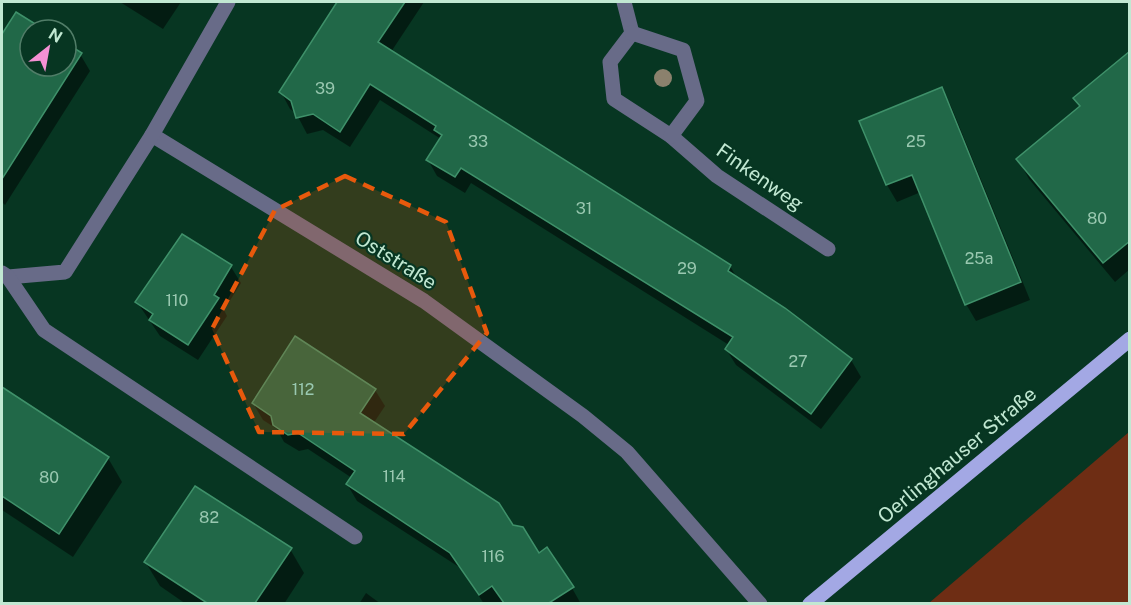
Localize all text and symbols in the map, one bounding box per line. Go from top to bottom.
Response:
north arrow [18,18,78,78]
text: N [45,24,66,47]
house number: 39 [315,79,335,98]
house number: 33 [468,132,488,151]
house number: 25 [906,132,926,151]
street label: Finkenweg [712,138,808,216]
house number: 31 [576,199,592,218]
house number: 80 [1087,209,1107,228]
street label: Oststraße [351,226,441,294]
house number: 25a [965,249,993,268]
house number: 29 [677,259,697,278]
house number: 110 [166,291,189,310]
house number: 27 [788,352,808,371]
house number: 112 [292,380,314,399]
street label: Oerlinghauser Straße [873,382,1041,528]
house number: 114 [382,467,406,486]
house number: 80 [39,468,59,487]
house number: 82 [199,508,219,527]
house number: 116 [482,547,505,566]

